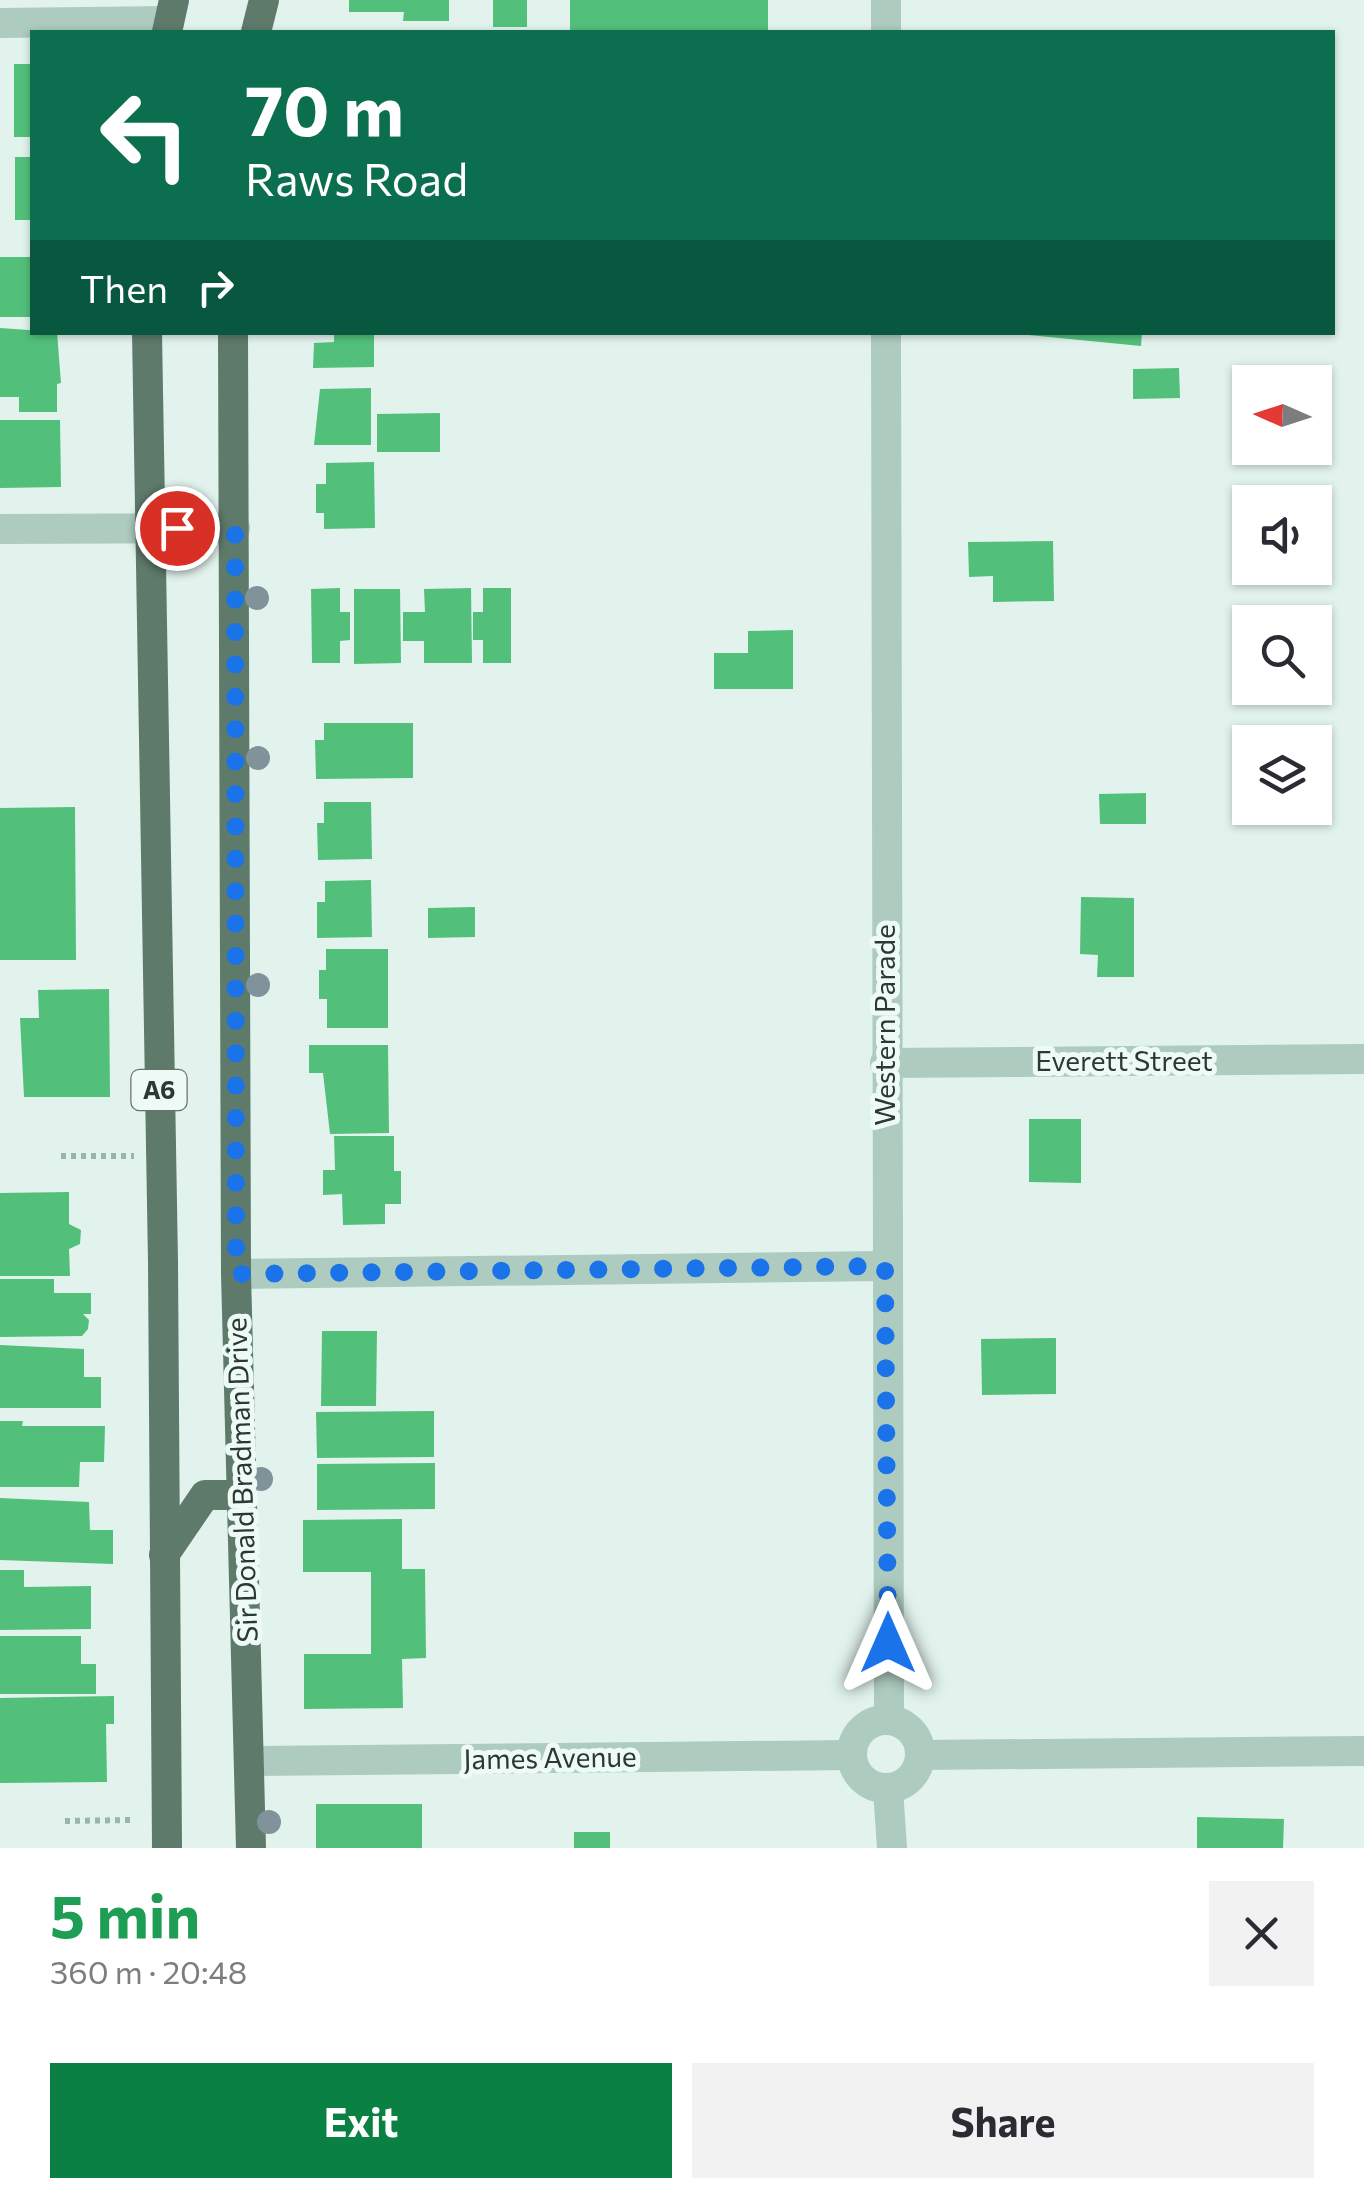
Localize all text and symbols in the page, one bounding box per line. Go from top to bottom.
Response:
text: 70 m [245,65,404,150]
icon: left [80,70,210,200]
text: Raws Road [245,150,468,205]
icon: right [188,260,243,315]
text: Then [80,264,168,311]
north arrow [1232,365,1332,465]
map controls [1232,365,1332,825]
button: sound [1232,485,1332,585]
pin [135,486,220,571]
icon: arrive [150,501,205,556]
button: search [1232,605,1332,705]
button: layers [1232,725,1332,825]
street label: Western Parade [867,924,901,1126]
street label: Everett Street [1035,1043,1213,1077]
road number: A6 [132,1070,186,1110]
street label: Sir Donald Bradman Drive [218,1317,264,1643]
position arrow [836,1591,940,1695]
street label: James Avenue [463,1738,637,1776]
text: 5 min [50,1877,200,1950]
button: close [1209,1881,1314,1986]
text: 360 m · 20:48 [50,1951,247,1991]
button: Exit [50,2063,672,2178]
button: Share [692,2063,1314,2178]

